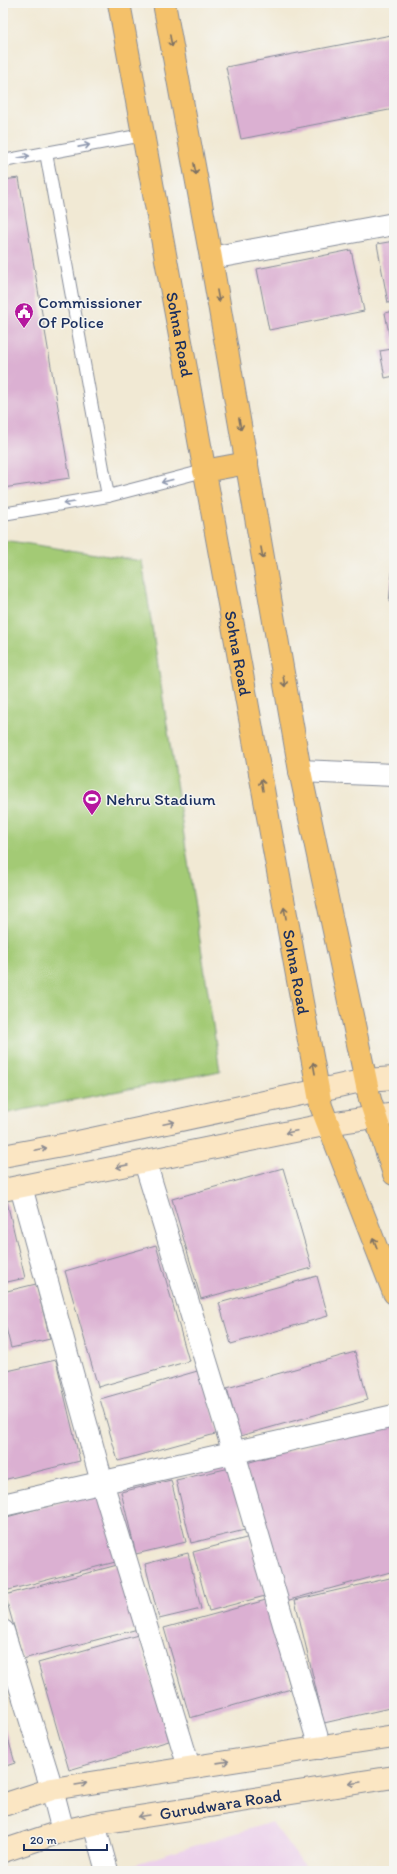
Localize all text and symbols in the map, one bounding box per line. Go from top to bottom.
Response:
one-way arrow [167,34,175,47]
one-way arrow [77,142,90,150]
one-way arrow [18,153,31,161]
one-way arrow [191,162,199,175]
one-way arrow [214,289,222,302]
street label: Sohna Road [162,290,197,379]
place label: Commissioner Of Police [38,292,142,332]
public building icon: Commissioner Of Police [13,301,35,329]
one-way arrow [236,418,244,431]
one-way arrow [160,478,173,485]
one-way arrow [63,499,76,507]
one-way arrow [258,546,266,559]
street label: Sohna Road [220,609,256,698]
one-way arrow [280,674,288,687]
one-way arrow [258,779,266,792]
sports icon: Nehru Stadium [81,788,103,816]
place label: Nehru Stadium [106,789,216,809]
one-way arrow [281,907,289,920]
street label: Sohna Road [279,928,314,1017]
one-way arrow [310,1062,318,1075]
one-way arrow [162,1118,175,1126]
one-way arrow [285,1128,298,1136]
one-way arrow [34,1145,47,1153]
one-way arrow [116,1163,129,1171]
one-way arrow [370,1238,378,1250]
one-way arrow [217,1758,230,1766]
one-way arrow [349,1779,362,1787]
one-way arrow [74,1780,87,1788]
street label: Gurudwara Road [158,1785,283,1824]
one-way arrow [138,1812,151,1820]
scale bar [24,1826,107,1852]
text: 20 m [30,1833,57,1847]

